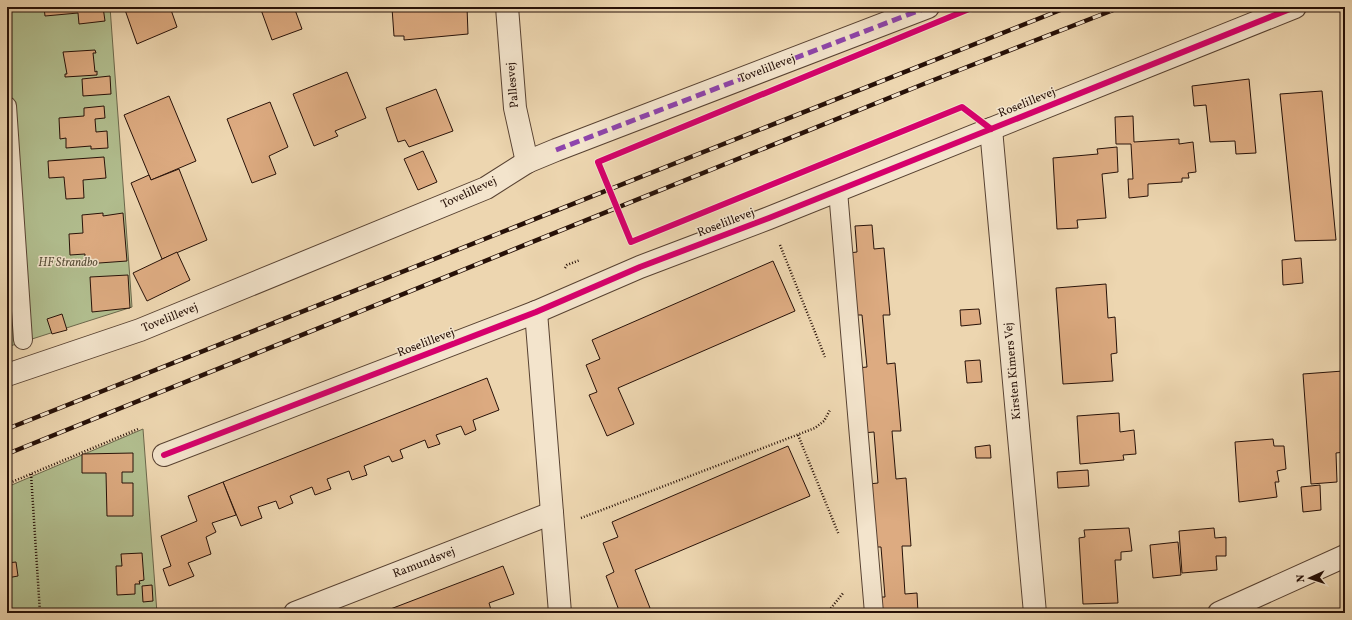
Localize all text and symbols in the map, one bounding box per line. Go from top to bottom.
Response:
street label: Tovelillevej [736,51,798,87]
street label: Pallesvej [503,61,523,109]
street label: Roselillevej [996,84,1058,122]
street label: Tovelillevej [439,173,499,213]
street label: Roselillevej [695,205,757,241]
park label: HF Strandbo [38,255,98,271]
street label: Tovelillevej [139,299,201,337]
street label: Kirsten Kimers Vej [1001,322,1025,420]
street label: Roselillevej [395,325,457,361]
street label: Ramundsvej [390,544,458,582]
north arrow [1290,558,1330,598]
text: N [1294,574,1309,583]

